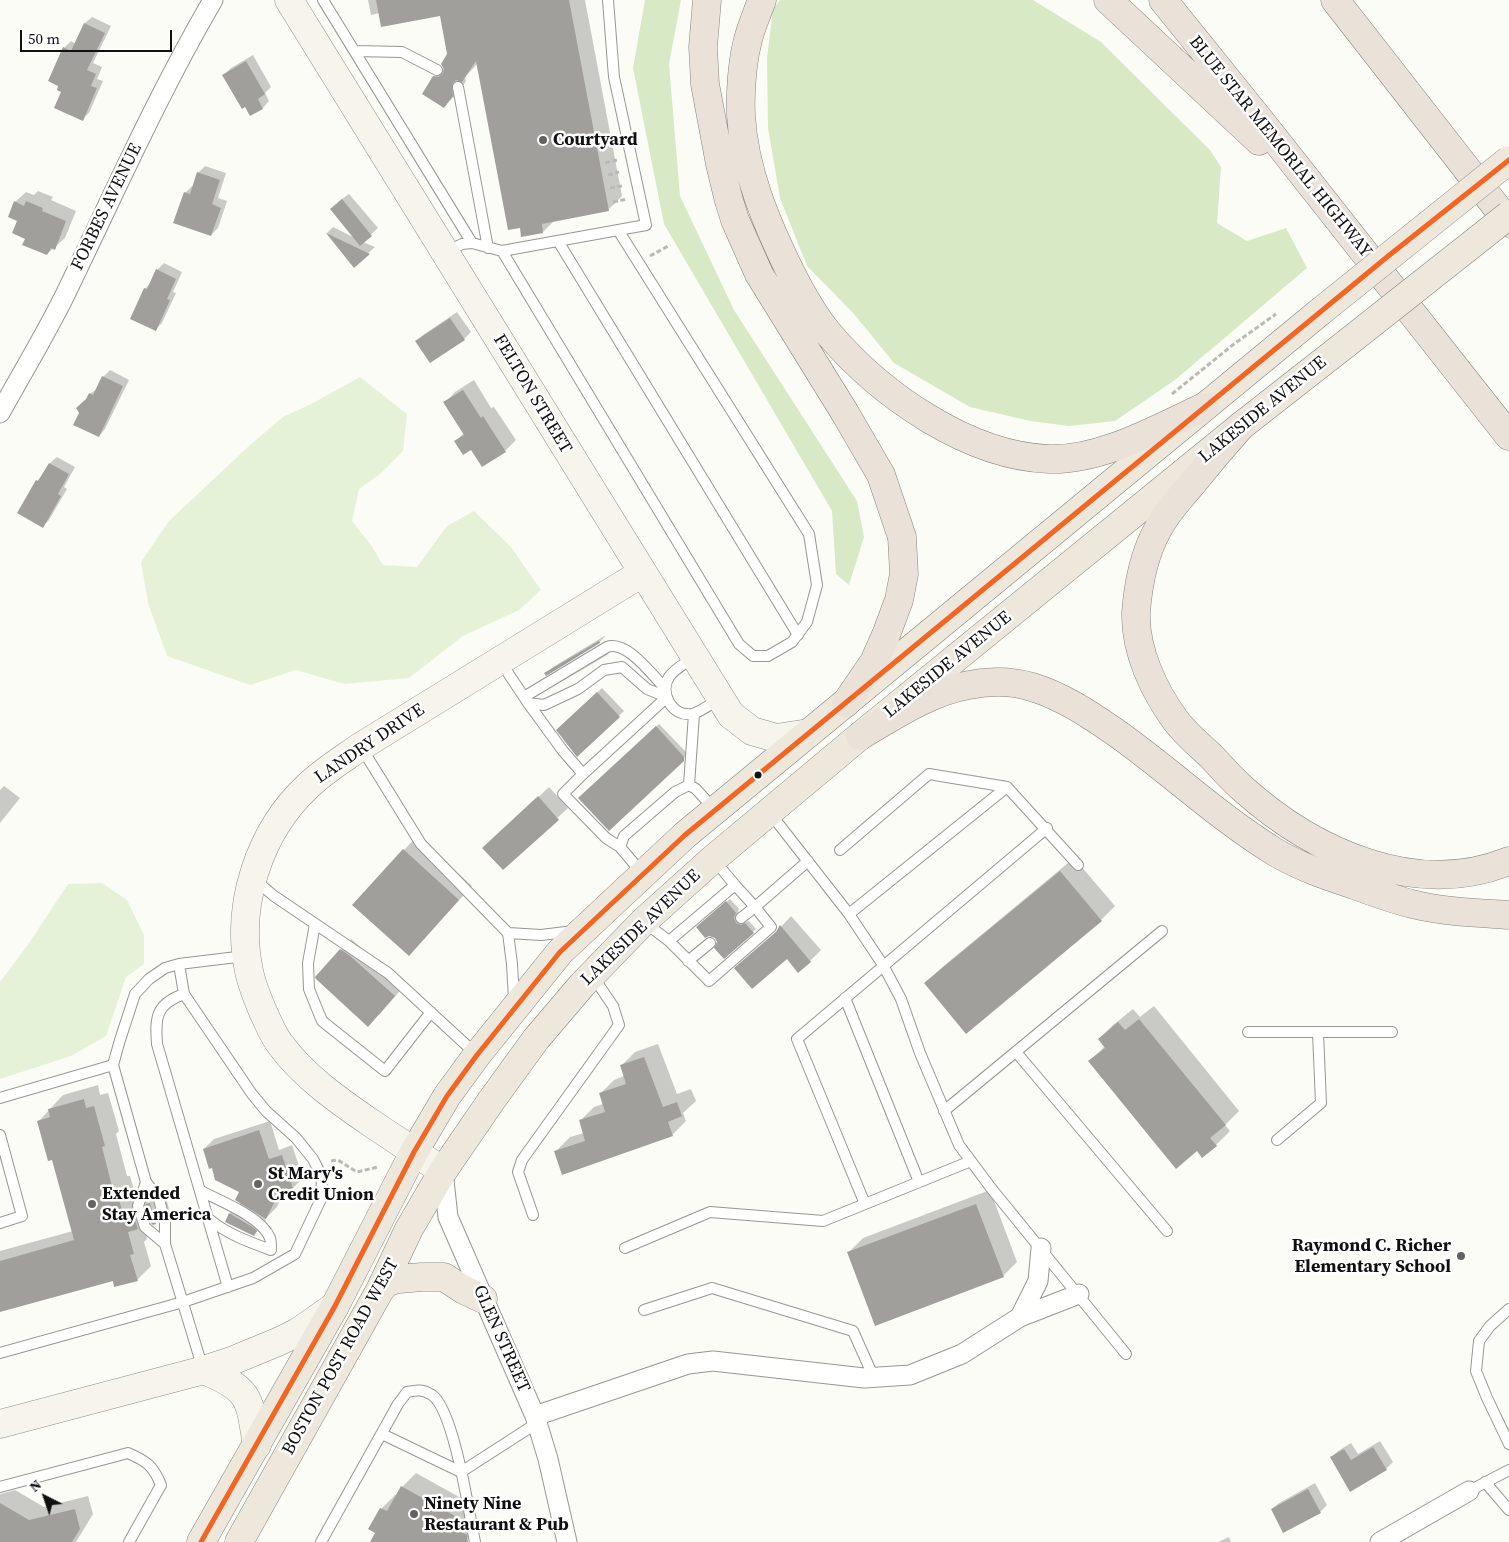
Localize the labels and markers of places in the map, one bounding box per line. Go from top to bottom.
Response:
place label: Courtyard [553,129,638,151]
marker: Courtyard [537,134,549,146]
unlabelled marker [753,770,763,780]
place label: St Mary's Credit Union [268,1163,374,1206]
marker: St Mary's Credit Union [252,1178,264,1190]
place label: Extended Stay America [102,1183,211,1226]
marker: Extended Stay America [86,1198,98,1210]
place label: Raymond C. Richer Elementary School [1292,1235,1451,1278]
marker: Raymond C. Richer Elementary School [1455,1250,1467,1262]
place label: Ninety Nine Restaurant & Pub [424,1493,569,1536]
marker: Ninety Nine Restaurant & Pub [408,1508,420,1520]

